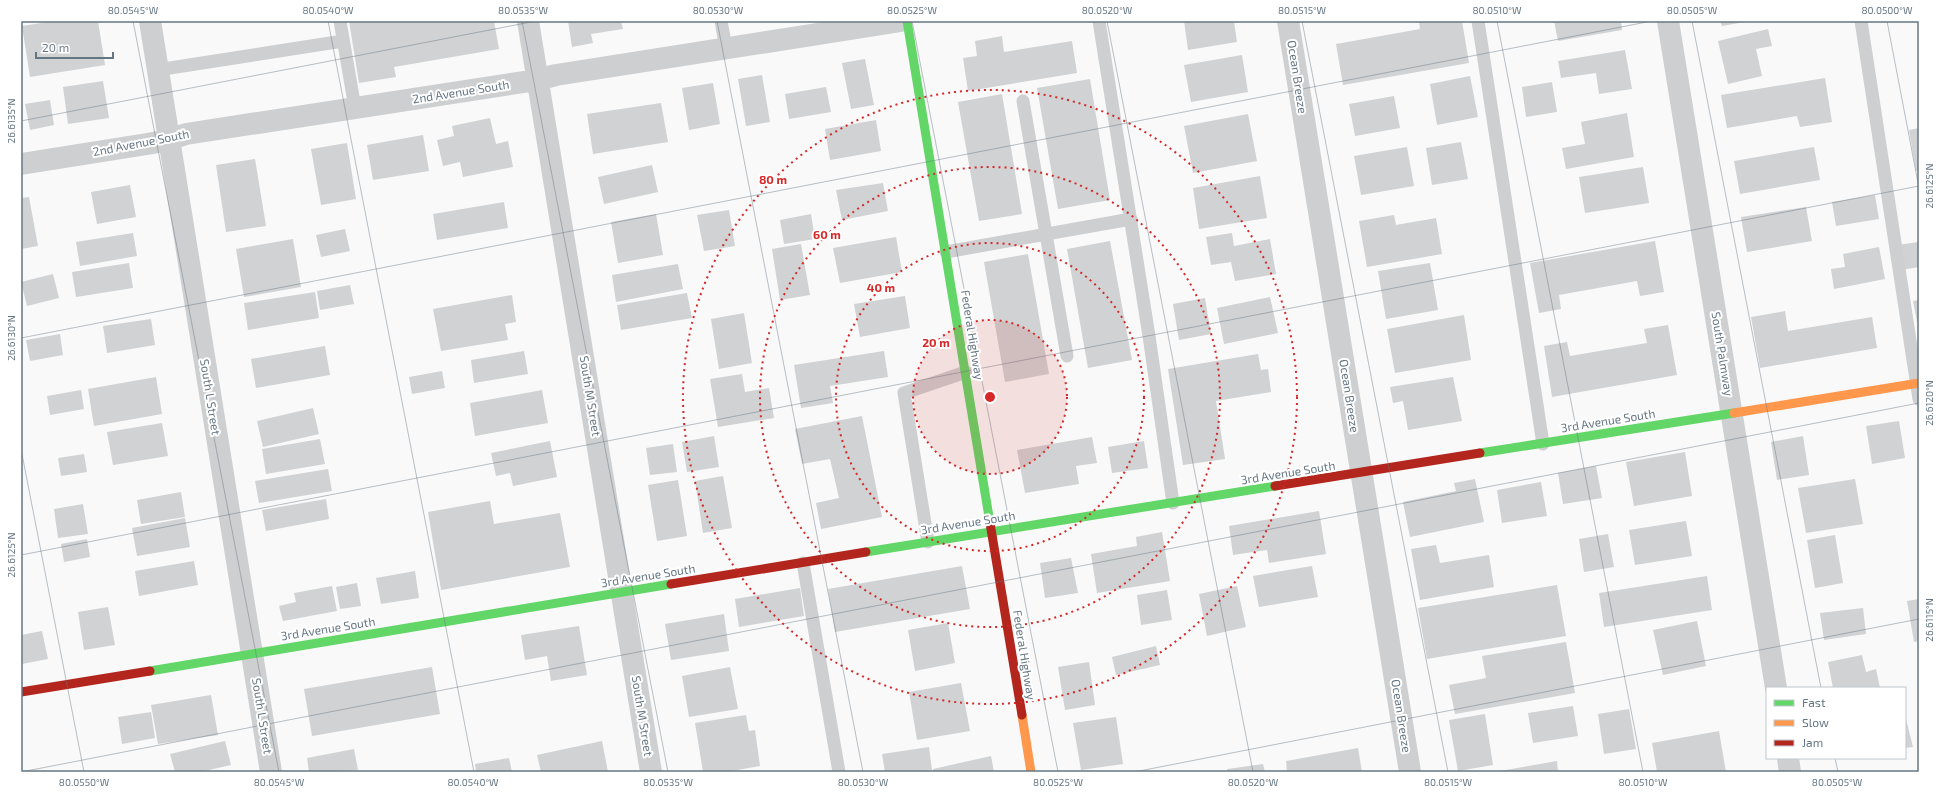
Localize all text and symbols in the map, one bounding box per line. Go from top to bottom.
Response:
text: 80.0545°W [108,4,159,16]
text: 80.0540°W [302,4,354,16]
text: 80.0535°W [498,4,548,16]
text: 80.0530°W [693,4,744,16]
text: 80.0525°W [887,4,937,16]
text: 80.0520°W [1082,4,1133,16]
text: 80.0515°W [1278,4,1327,16]
text: 80.0510°W [1473,4,1522,16]
text: 80.0505°W [1667,4,1718,16]
text: 80.0500°W [1862,4,1913,16]
scale bar [36,34,113,60]
street label: Ocean Breeze [1285,39,1311,114]
text: 20 m [42,40,69,54]
street label: 2nd Avenue South [411,76,510,106]
text: 26.6135°N [5,99,17,143]
street label: 2nd Avenue South [91,126,190,158]
text: 26.6125°N [1923,164,1935,209]
text: 80 m [759,172,787,186]
text: 60 m [813,227,841,241]
text: 40 m [867,280,895,294]
street label: Federal Highway [959,289,987,381]
street label: South Palmway [1709,311,1737,398]
text: 26.6130°N [5,315,17,361]
text: 20 m [922,335,950,349]
street label: South M Street [578,355,604,437]
street label: South L Street [198,358,224,436]
street label: Ocean Breeze [1337,358,1363,433]
text: 26.6120°N [1923,380,1935,426]
centre of rings [983,390,997,404]
street label: 3rd Avenue South [1560,406,1656,434]
street label: 3rd Avenue South [1240,458,1336,486]
street label: 3rd Avenue South [920,508,1016,536]
text: 26.6125°N [5,533,17,578]
street label: 3rd Avenue South [600,561,696,589]
text: 26.6115°N [1923,598,1935,642]
street label: Federal Highway [1011,609,1039,701]
street label: 3rd Avenue South [280,614,376,642]
street label: South M Street [630,675,656,757]
street label: South L Street [250,677,276,755]
street label: Ocean Breeze [1389,678,1415,753]
legend [1766,687,1906,759]
text: Fast [1802,695,1826,709]
text: Slow [1802,715,1829,729]
text: Jam [1802,735,1823,749]
text: 80.0550°W [59,776,110,788]
text: 80.0545°W [254,776,305,788]
text: 80.0540°W [447,776,499,788]
text: 80.0535°W [643,776,693,788]
text: 80.0530°W [838,776,889,788]
text: 80.0525°W [1033,776,1083,788]
text: 80.0520°W [1228,776,1279,788]
text: 80.0515°W [1424,776,1473,788]
text: 80.0510°W [1619,776,1668,788]
text: 80.0505°W [1812,776,1863,788]

